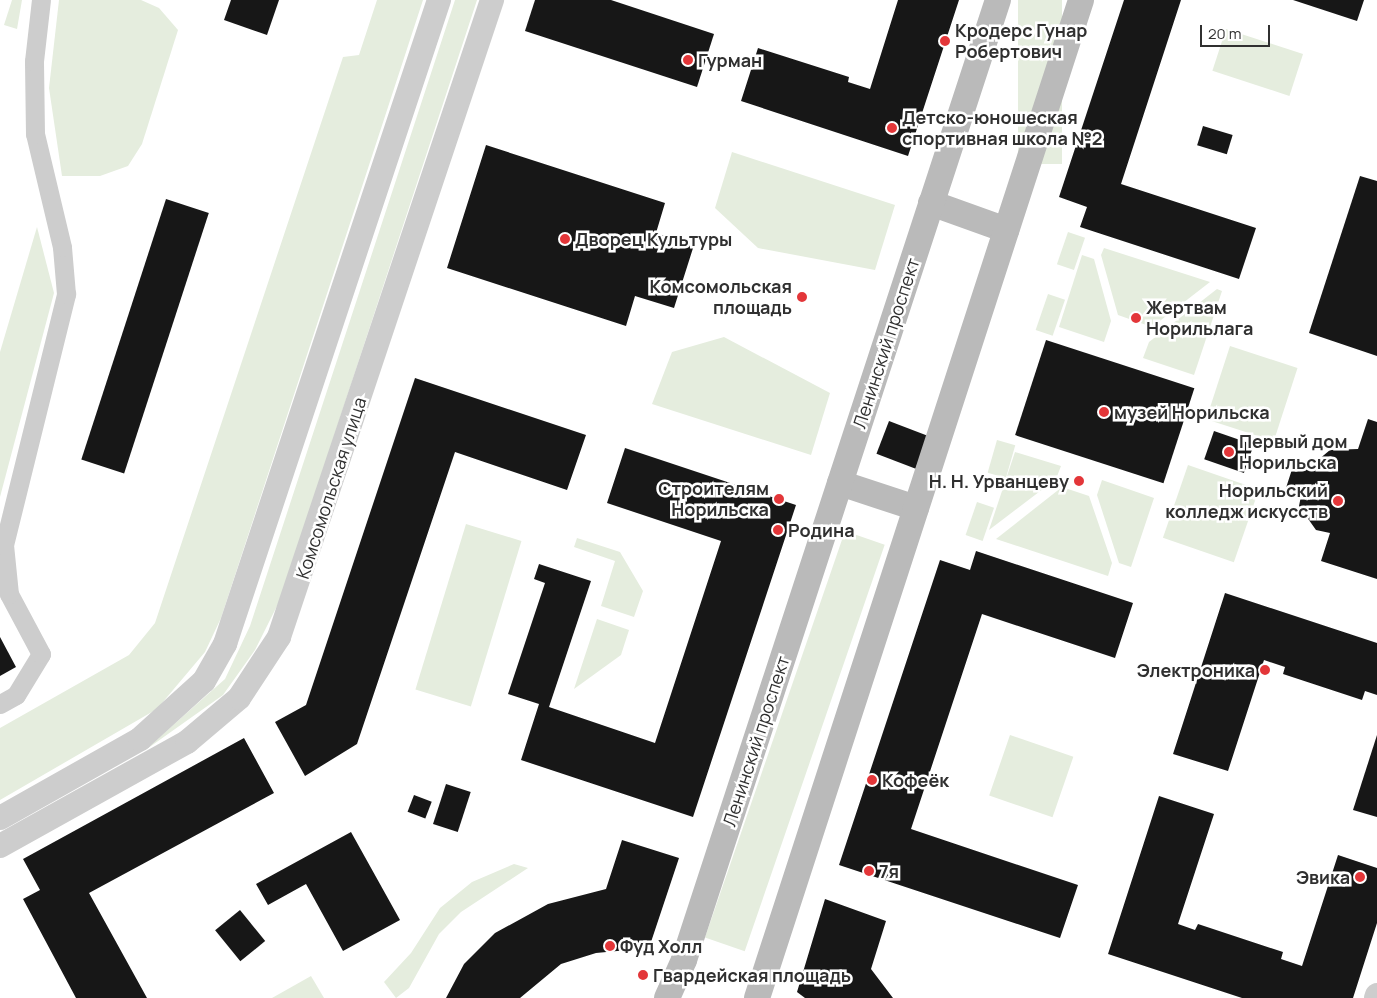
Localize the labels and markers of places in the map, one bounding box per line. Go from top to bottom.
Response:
place label: Кродерс Гунар Робертович [955,20,1087,62]
marker: Кродерс Гунар Робертович [939,35,951,47]
place label: Гурман [698,49,762,71]
marker: Гурман [682,54,694,66]
place label: Детско-юношеская спортивная школа №2 [902,107,1103,150]
marker: Детско-юношеская спортивная школа №2 [886,122,898,134]
place label: Дворец Культуры [575,228,732,250]
marker: Дворец Культуры [559,233,571,245]
place label: Комсомольская площадь [650,276,792,318]
marker: Комсомольская площадь [796,291,808,303]
place label: Жертвам Норильлага [1146,297,1253,340]
marker: Жертвам Норильлага [1130,312,1142,324]
place label: музей Норильска [1114,401,1270,423]
marker: музей Норильска [1098,406,1110,418]
place label: Первый дом Норильска [1239,431,1347,474]
marker: Первый дом Норильска [1223,446,1235,458]
place label: Н. Н. Урванцеву [929,470,1069,492]
marker: Н. Н. Урванцеву [1073,475,1085,487]
place label: Строителям Норильска [658,478,769,520]
place label: Норильский колледж искусств [1165,480,1328,522]
marker: Строителям Норильска [773,493,785,505]
marker: Норильский колледж искусств [1332,495,1344,507]
place label: Родина [788,519,855,541]
marker: Родина [772,524,784,536]
place label: Электроника [1137,659,1255,681]
marker: Электроника [1259,664,1271,676]
place label: Кофеёк [882,769,949,791]
marker: Кофеёк [866,774,878,786]
place label: 7я [879,860,899,882]
marker: 7я [863,865,875,877]
place label: Эвика [1296,866,1350,888]
marker: Эвика [1354,871,1366,883]
place label: Фуд Холл [620,935,702,957]
marker: Фуд Холл [604,940,616,952]
place label: Гвардейская площадь [653,964,851,986]
marker: Гвардейская площадь [637,969,649,981]

